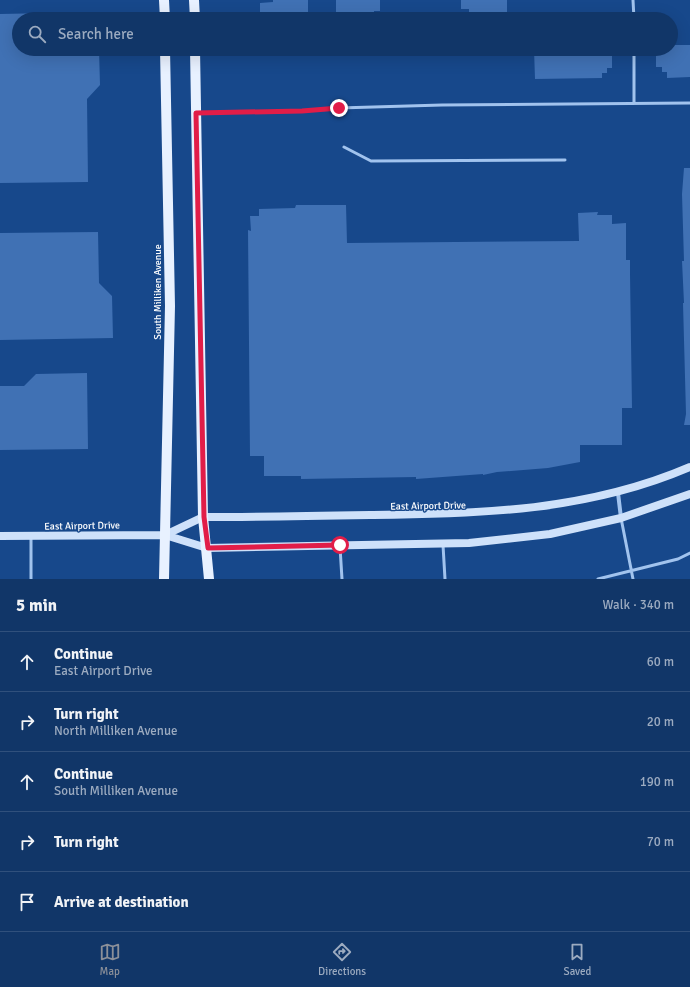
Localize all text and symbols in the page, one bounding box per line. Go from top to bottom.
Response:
search box [12,12,678,56]
icon: search [26,23,48,45]
text: Search here [58,25,134,43]
route end [330,99,348,117]
street label: South Milliken Avenue [152,244,164,340]
street label: East Airport Drive [390,499,466,513]
street label: East Airport Drive [44,519,120,533]
route start [331,536,349,554]
text: 5 min [16,595,57,616]
text: Walk · 340 m [603,597,674,613]
text: Continue [54,645,113,663]
icon: ahead [16,651,38,673]
text: 60 m [647,654,674,670]
text: East Airport Drive [54,663,152,679]
text: Turn right [54,705,119,723]
icon: right [16,711,38,733]
text: 20 m [647,714,674,730]
text: North Milliken Avenue [54,723,178,739]
text: Continue [54,765,113,783]
icon: ahead [16,771,38,793]
text: 190 m [640,774,674,790]
text: South Milliken Avenue [54,783,178,799]
icon: right [16,831,38,853]
text: Turn right [54,833,119,851]
text: 70 m [647,834,674,850]
icon: arrive [16,891,38,913]
text: Arrive at destination [54,893,189,911]
tab: Map [99,941,121,978]
tab: Directions [318,941,366,978]
tab: Saved [564,941,591,978]

